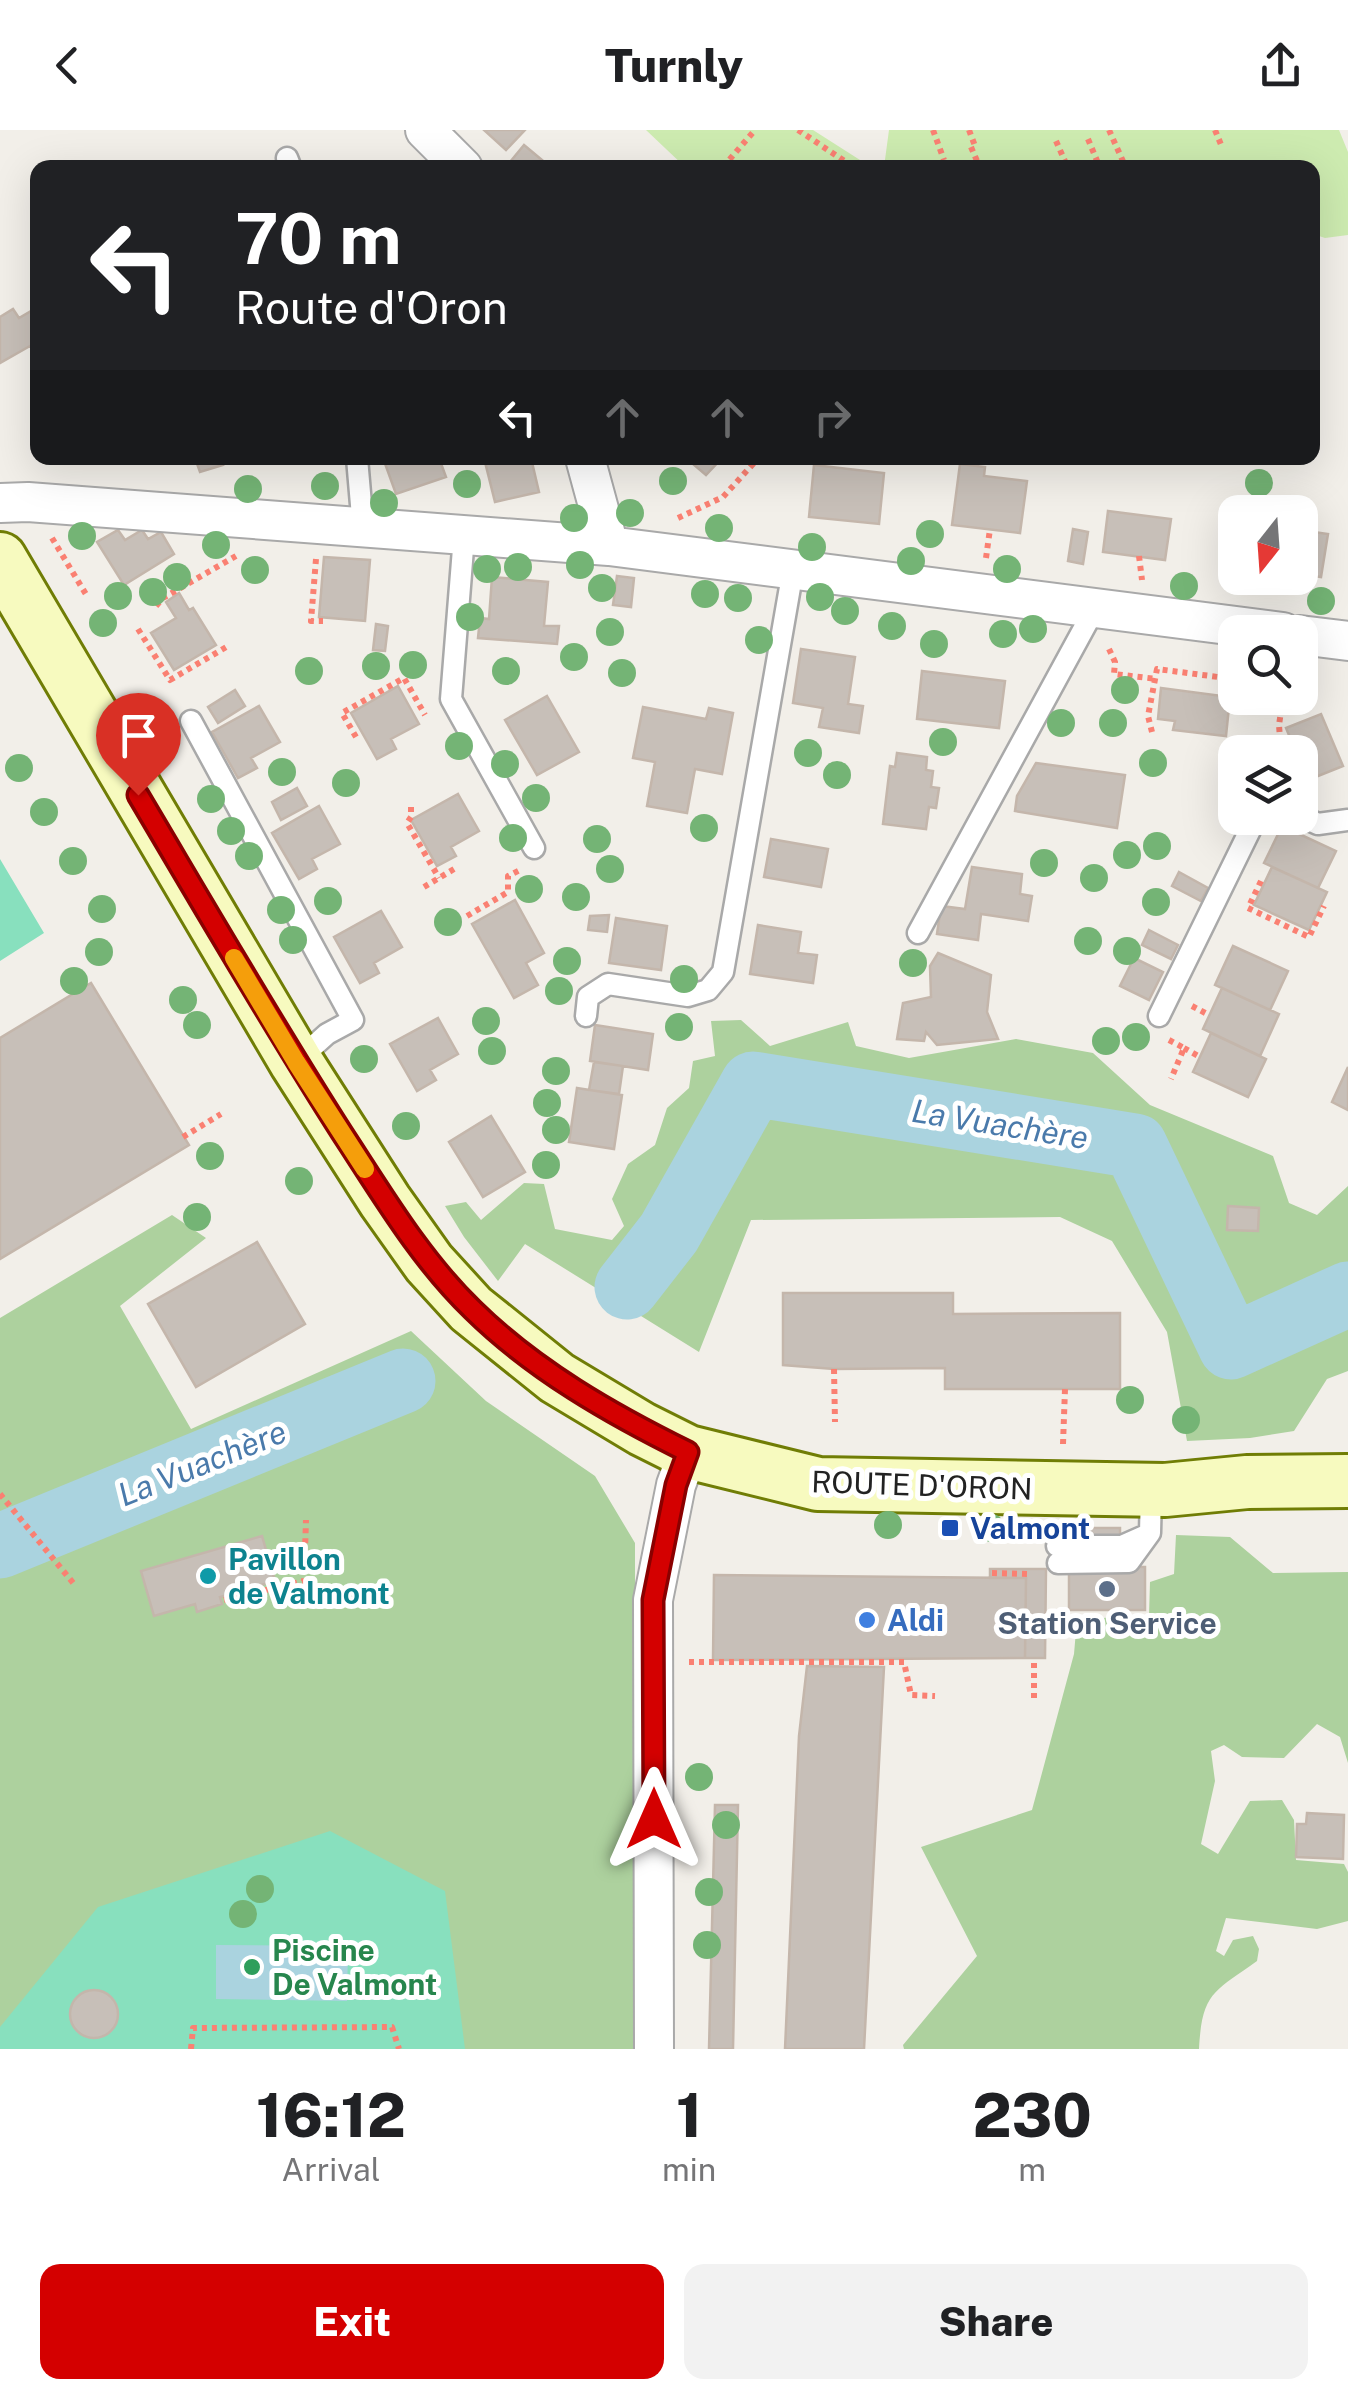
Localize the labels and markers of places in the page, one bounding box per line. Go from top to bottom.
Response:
pin [96,693,181,796]
place label: Valmont [970,1510,1090,1546]
marker: Valmont [939,1517,961,1539]
place label: Pavillon de Valmont [228,1541,390,1611]
marker: Pavillon de Valmont [197,1565,219,1587]
marker: Station Service [1096,1578,1118,1600]
place label: Aldi [887,1602,944,1638]
place label: Station Service [997,1605,1217,1641]
marker: Aldi [856,1609,878,1631]
place label: Piscine De Valmont [272,1932,437,2002]
marker: Piscine De Valmont [241,1956,263,1978]

